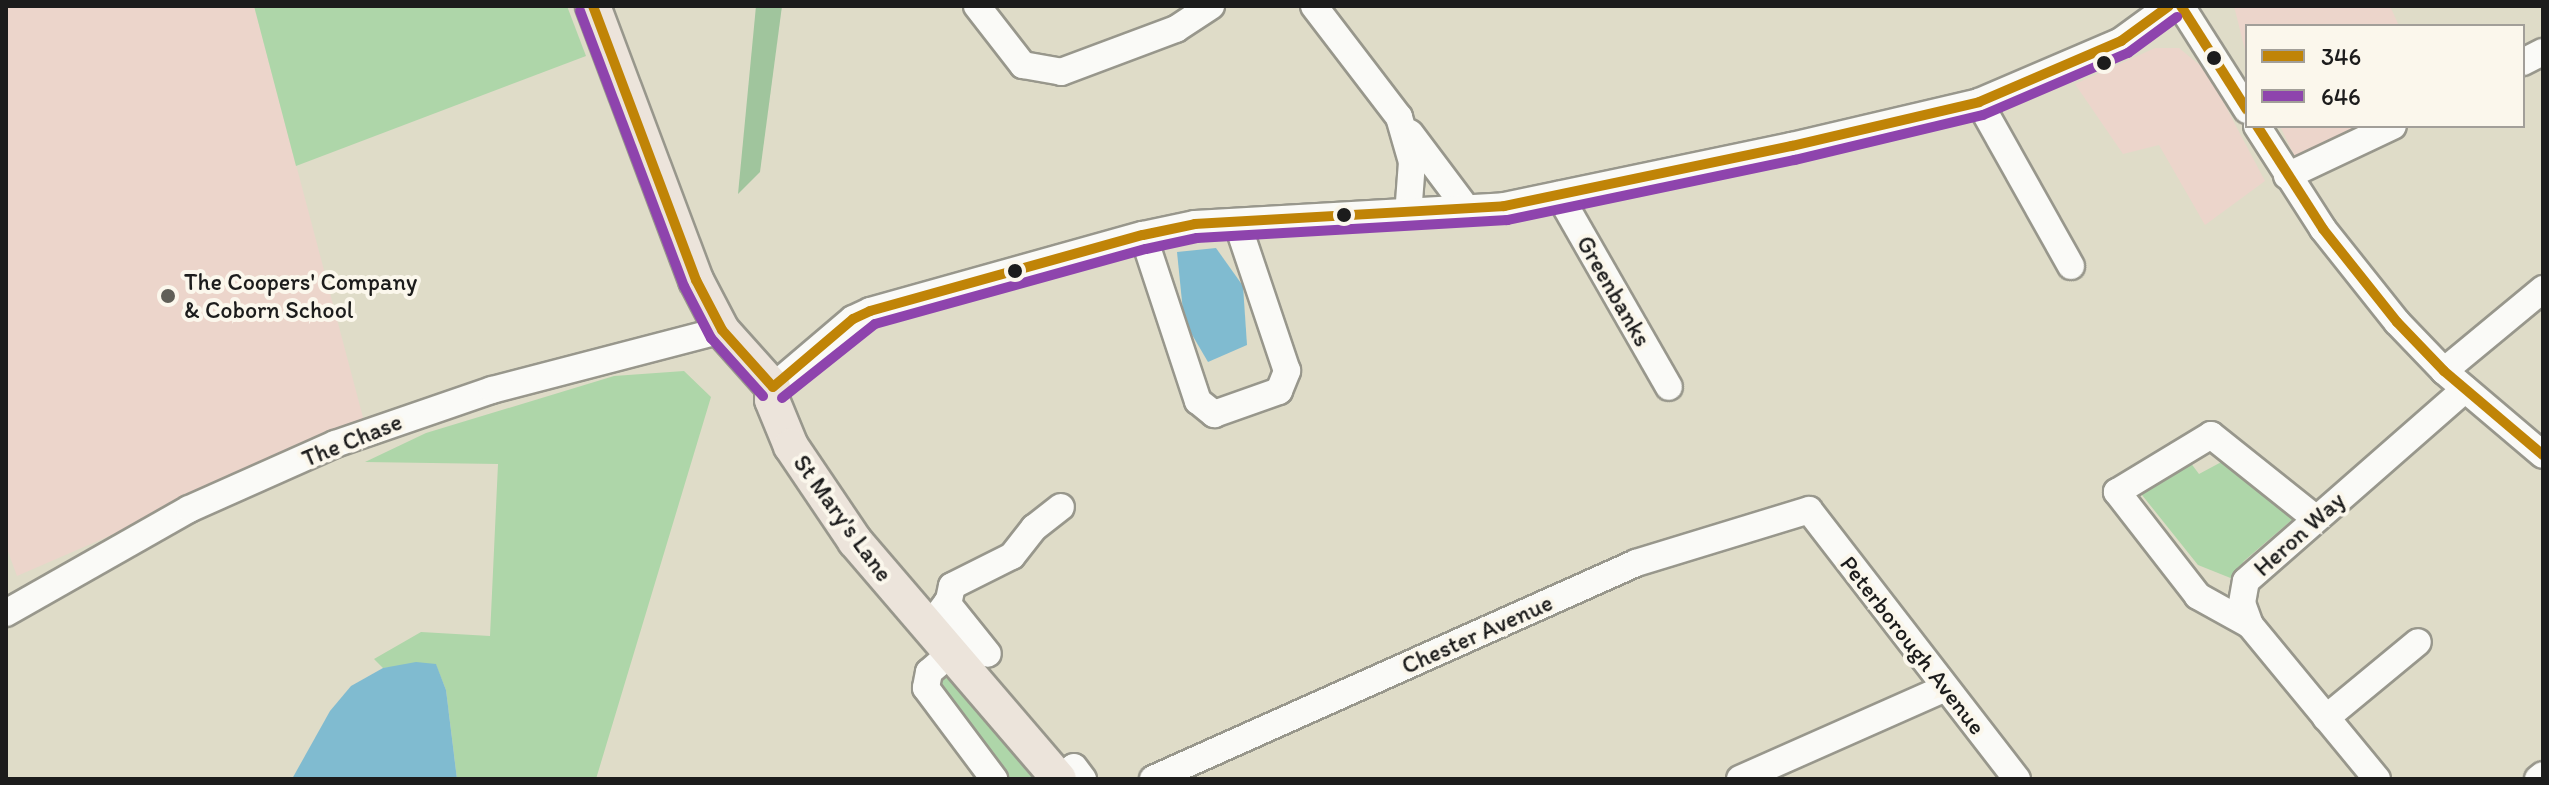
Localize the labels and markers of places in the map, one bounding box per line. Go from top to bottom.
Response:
unlabelled marker [2206,50,2222,66]
unlabelled marker [2096,55,2112,71]
unlabelled marker [1336,207,1352,223]
unlabelled marker [1007,263,1023,279]
place label: The Coopers' Company & Coborn School [184,268,418,324]
marker: The Coopers' Company & Coborn School [159,287,177,305]

